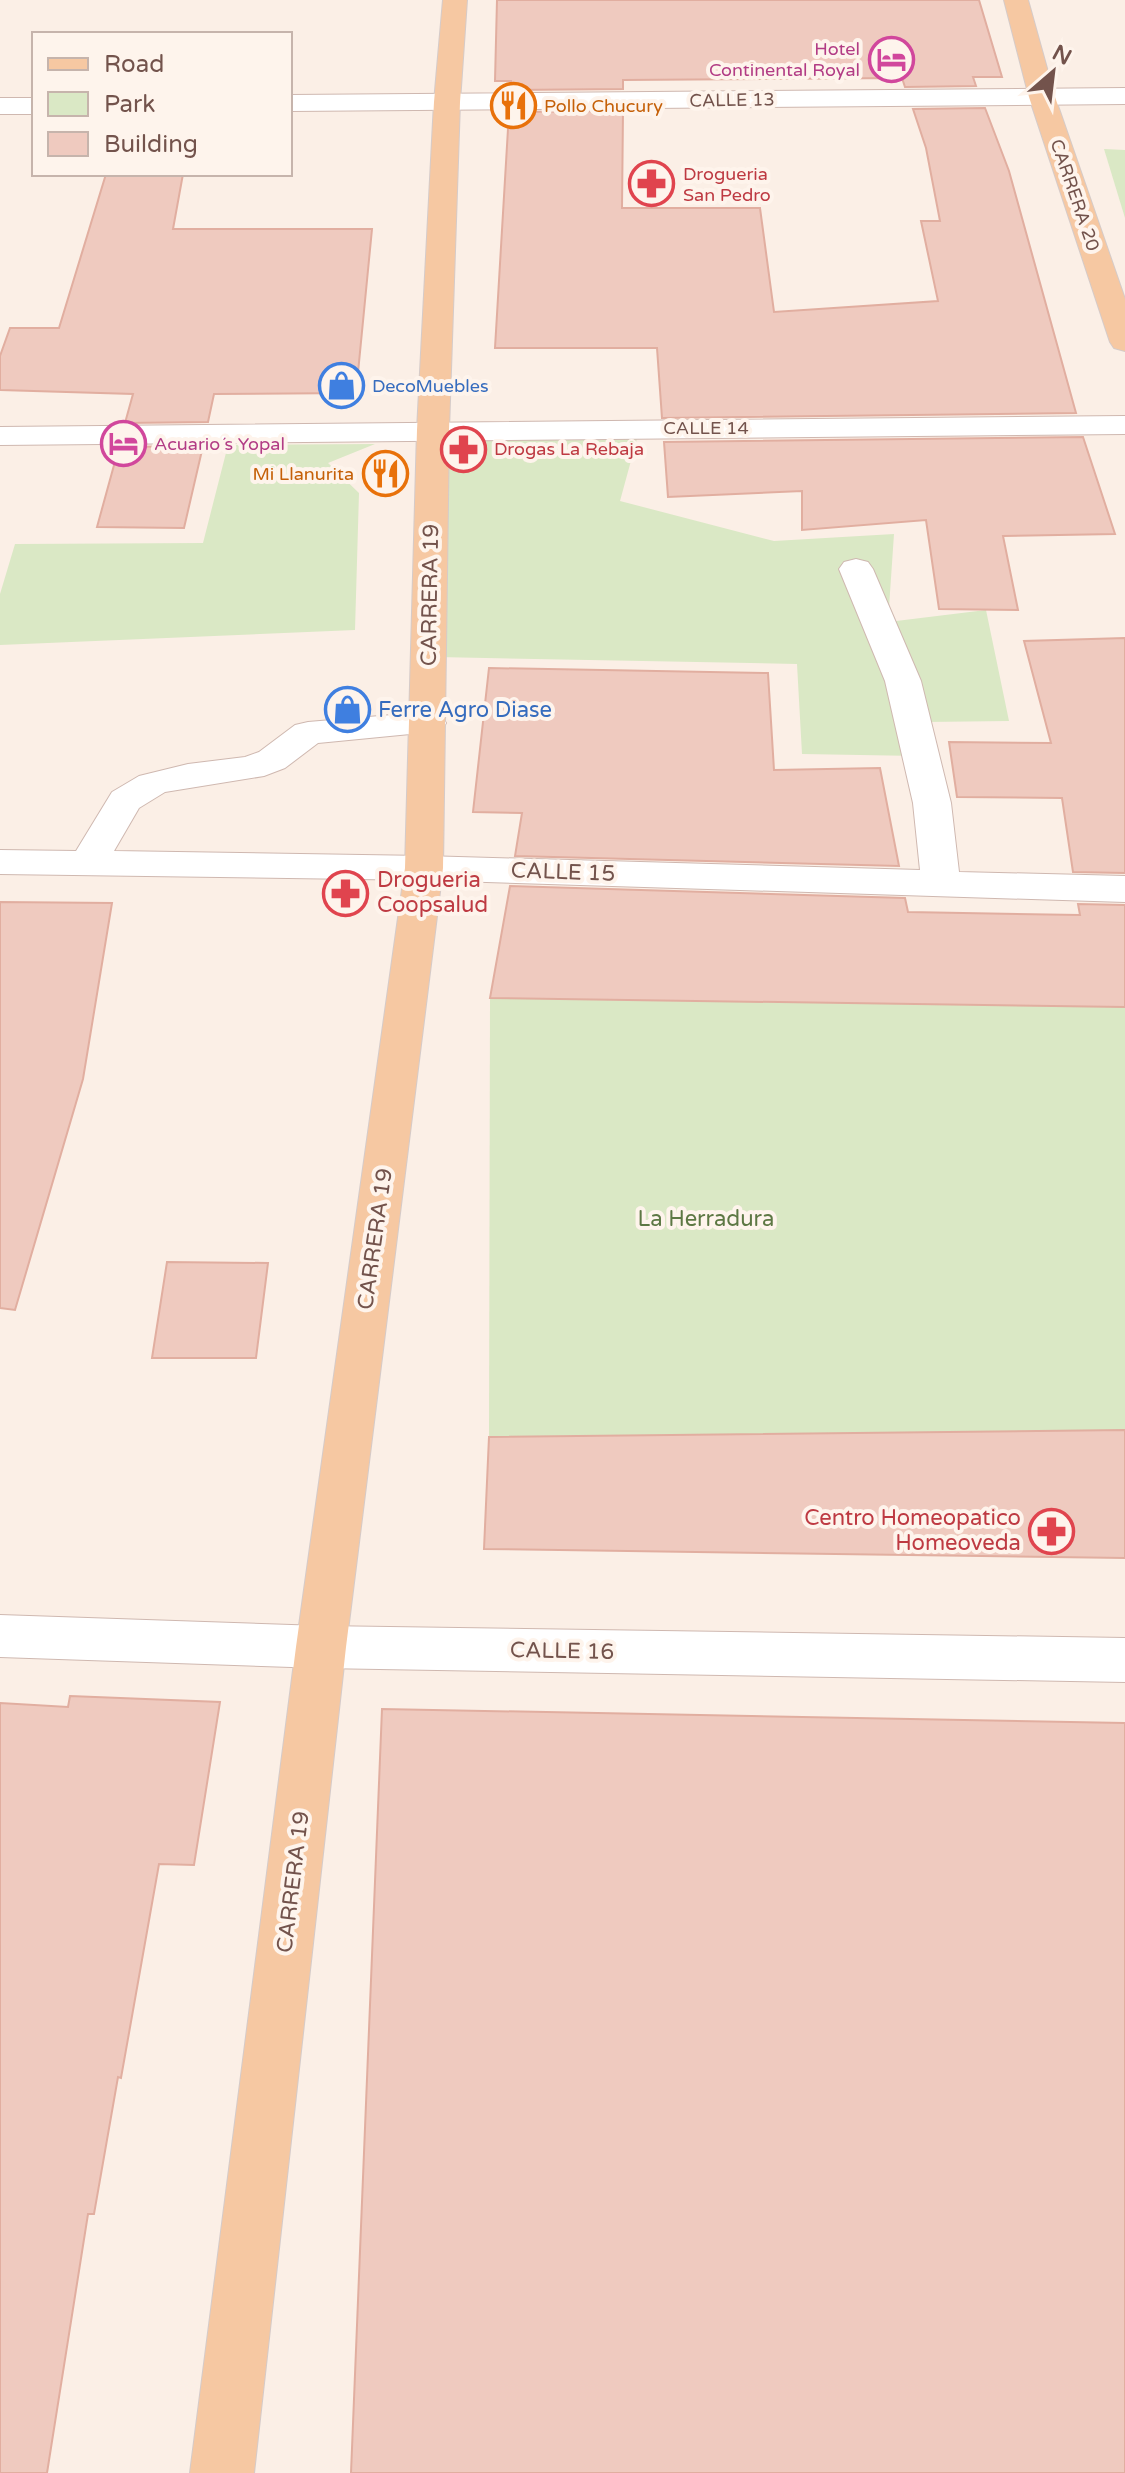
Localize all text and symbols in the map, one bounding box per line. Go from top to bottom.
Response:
legend [32,32,292,176]
north arrow [1013,32,1093,112]
hotel icon: Hotel Continental Royal [867,35,915,83]
place label: Hotel Continental Royal [709,38,860,81]
text: N [1048,40,1076,71]
text: Road [104,50,164,79]
restaurant icon: Pollo Chucury [489,82,537,130]
street label: CALLE 13 [689,88,775,112]
text: Park [104,90,155,119]
place label: Pollo Chucury [544,95,663,117]
text: Building [104,130,198,159]
street label: CARRERA 20 [1046,136,1104,254]
pharmacy icon: Drogueria San Pedro [628,160,676,208]
place label: Drogueria San Pedro [683,163,771,206]
shop icon: DecoMuebles [317,362,365,410]
place label: DecoMuebles [372,375,489,397]
street label: CALLE 14 [663,417,749,439]
hotel icon: Acuario´s Yopal [99,420,147,468]
pharmacy icon: Drogas La Rebaja [439,425,487,473]
place label: Acuario´s Yopal [154,433,285,455]
place label: Drogas La Rebaja [494,438,644,460]
restaurant icon: Mi Llanurita [361,450,409,498]
place label: Mi Llanurita [252,463,354,485]
street label: CARRERA 19 [416,524,444,666]
shop icon: Ferre Agro Diase [323,686,371,734]
place label: Ferre Agro Diase [378,697,552,723]
street label: CALLE 15 [510,857,616,887]
place label: Drogueria Coopsalud [377,867,488,918]
pharmacy icon: Drogueria Coopsalud [322,869,370,917]
street label: CARRERA 19 [352,1167,398,1311]
park label: La Herradura [638,1206,774,1232]
place label: Centro Homeopatico Homeoveda [804,1505,1021,1556]
pharmacy icon: Centro Homeopatico Homeoveda [1028,1507,1076,1555]
street label: CALLE 16 [510,1637,614,1665]
street label: CARRERA 19 [271,1810,315,1954]

